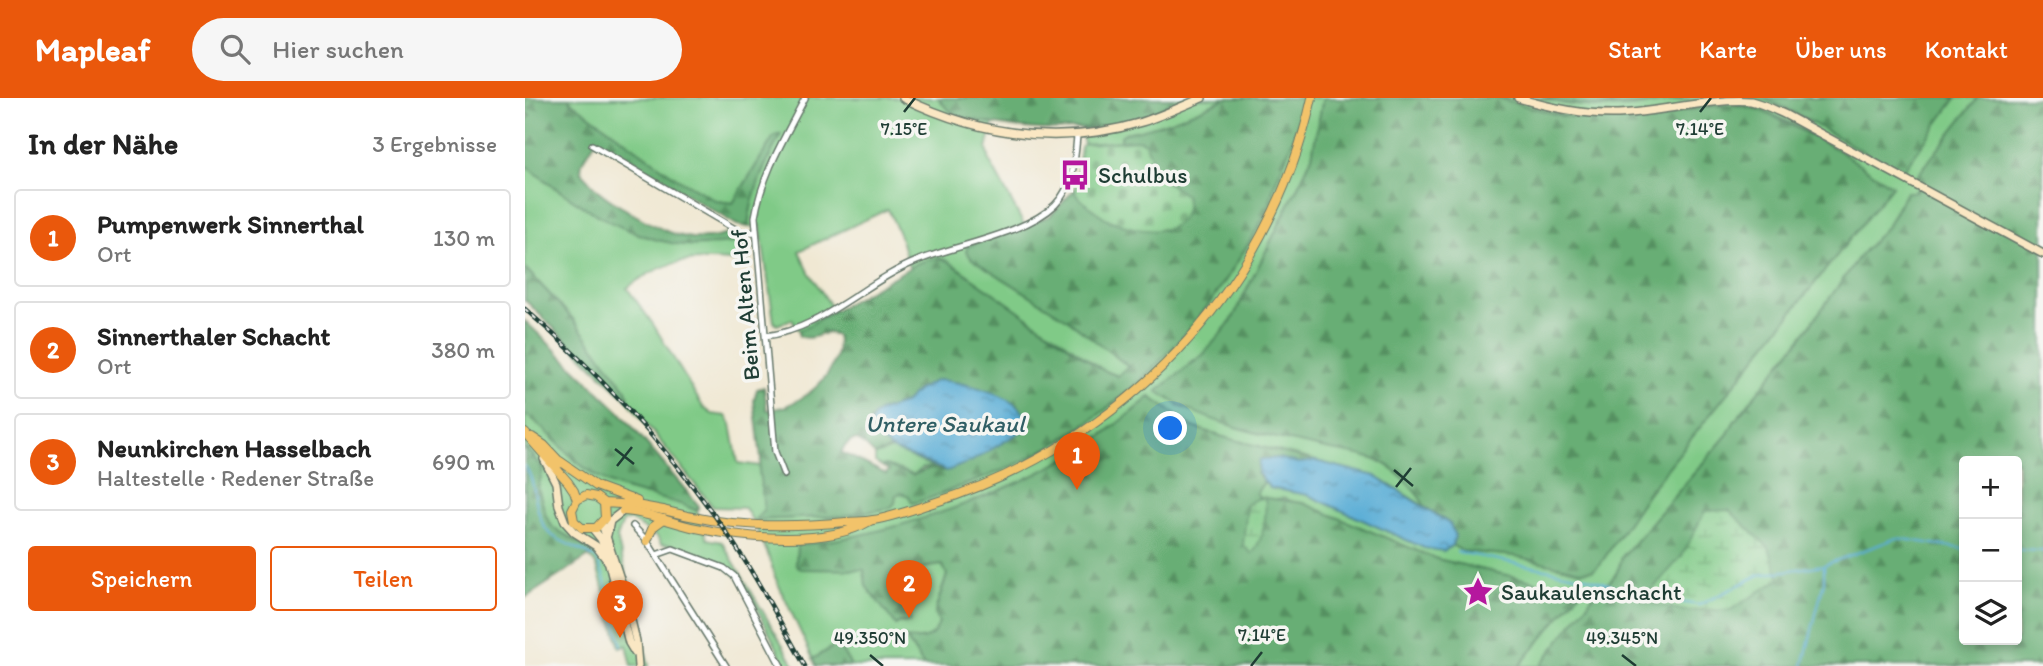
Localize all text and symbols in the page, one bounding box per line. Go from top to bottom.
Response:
search box [192,18,682,81]
text: Mapleaf [35,30,150,69]
icon: search [216,30,254,68]
text: Hier suchen [272,33,404,65]
text: Start [1608,35,1661,64]
text: Karte [1699,35,1757,64]
text: Über uns [1795,35,1887,64]
text: Kontakt [1925,35,2008,64]
text: 7.15°E [881,118,927,140]
text: 7.14°E [1676,118,1724,140]
text: In der Nähe [28,125,178,162]
text: 3 Ergebnisse [372,130,497,158]
bus stop icon: Schulbus [1058,158,1092,192]
place label: Schulbus [1098,161,1187,189]
text: Pumpenwerk Sinnerthal [97,208,364,240]
text: 1 [48,224,58,252]
text: 130 m [433,224,495,252]
street label: Beim Alten Hof [724,228,766,382]
text: Ort [97,240,131,268]
text: Sinnerthaler Schacht [97,320,330,352]
text: 2 [47,336,59,364]
text: 380 m [431,336,495,364]
text: Ort [97,352,131,380]
water label: Untere Saukaul [865,409,1027,438]
your location [1153,411,1187,445]
text: Neunkirchen Hasselbach [97,432,371,464]
pin: 1 [1054,432,1100,490]
text: 3 [47,448,59,476]
text: 690 m [432,448,495,476]
map controls [1959,456,2022,645]
button: + [1959,456,2022,519]
text: Haltestelle · Redener Straße [97,464,374,492]
button: − [1959,519,2022,582]
button: Speichern [28,546,256,611]
button: Teilen [270,546,497,611]
pin: 2 [886,560,932,618]
place icon: Saukaulenschacht [1461,575,1495,609]
place label: Saukaulenschacht [1501,578,1682,606]
pin: 3 [597,580,643,638]
button: layers [1959,582,2022,645]
text: 7.14°E [1238,624,1286,646]
text: 49.350°N [834,627,906,649]
text: 49.345°N [1586,627,1658,649]

